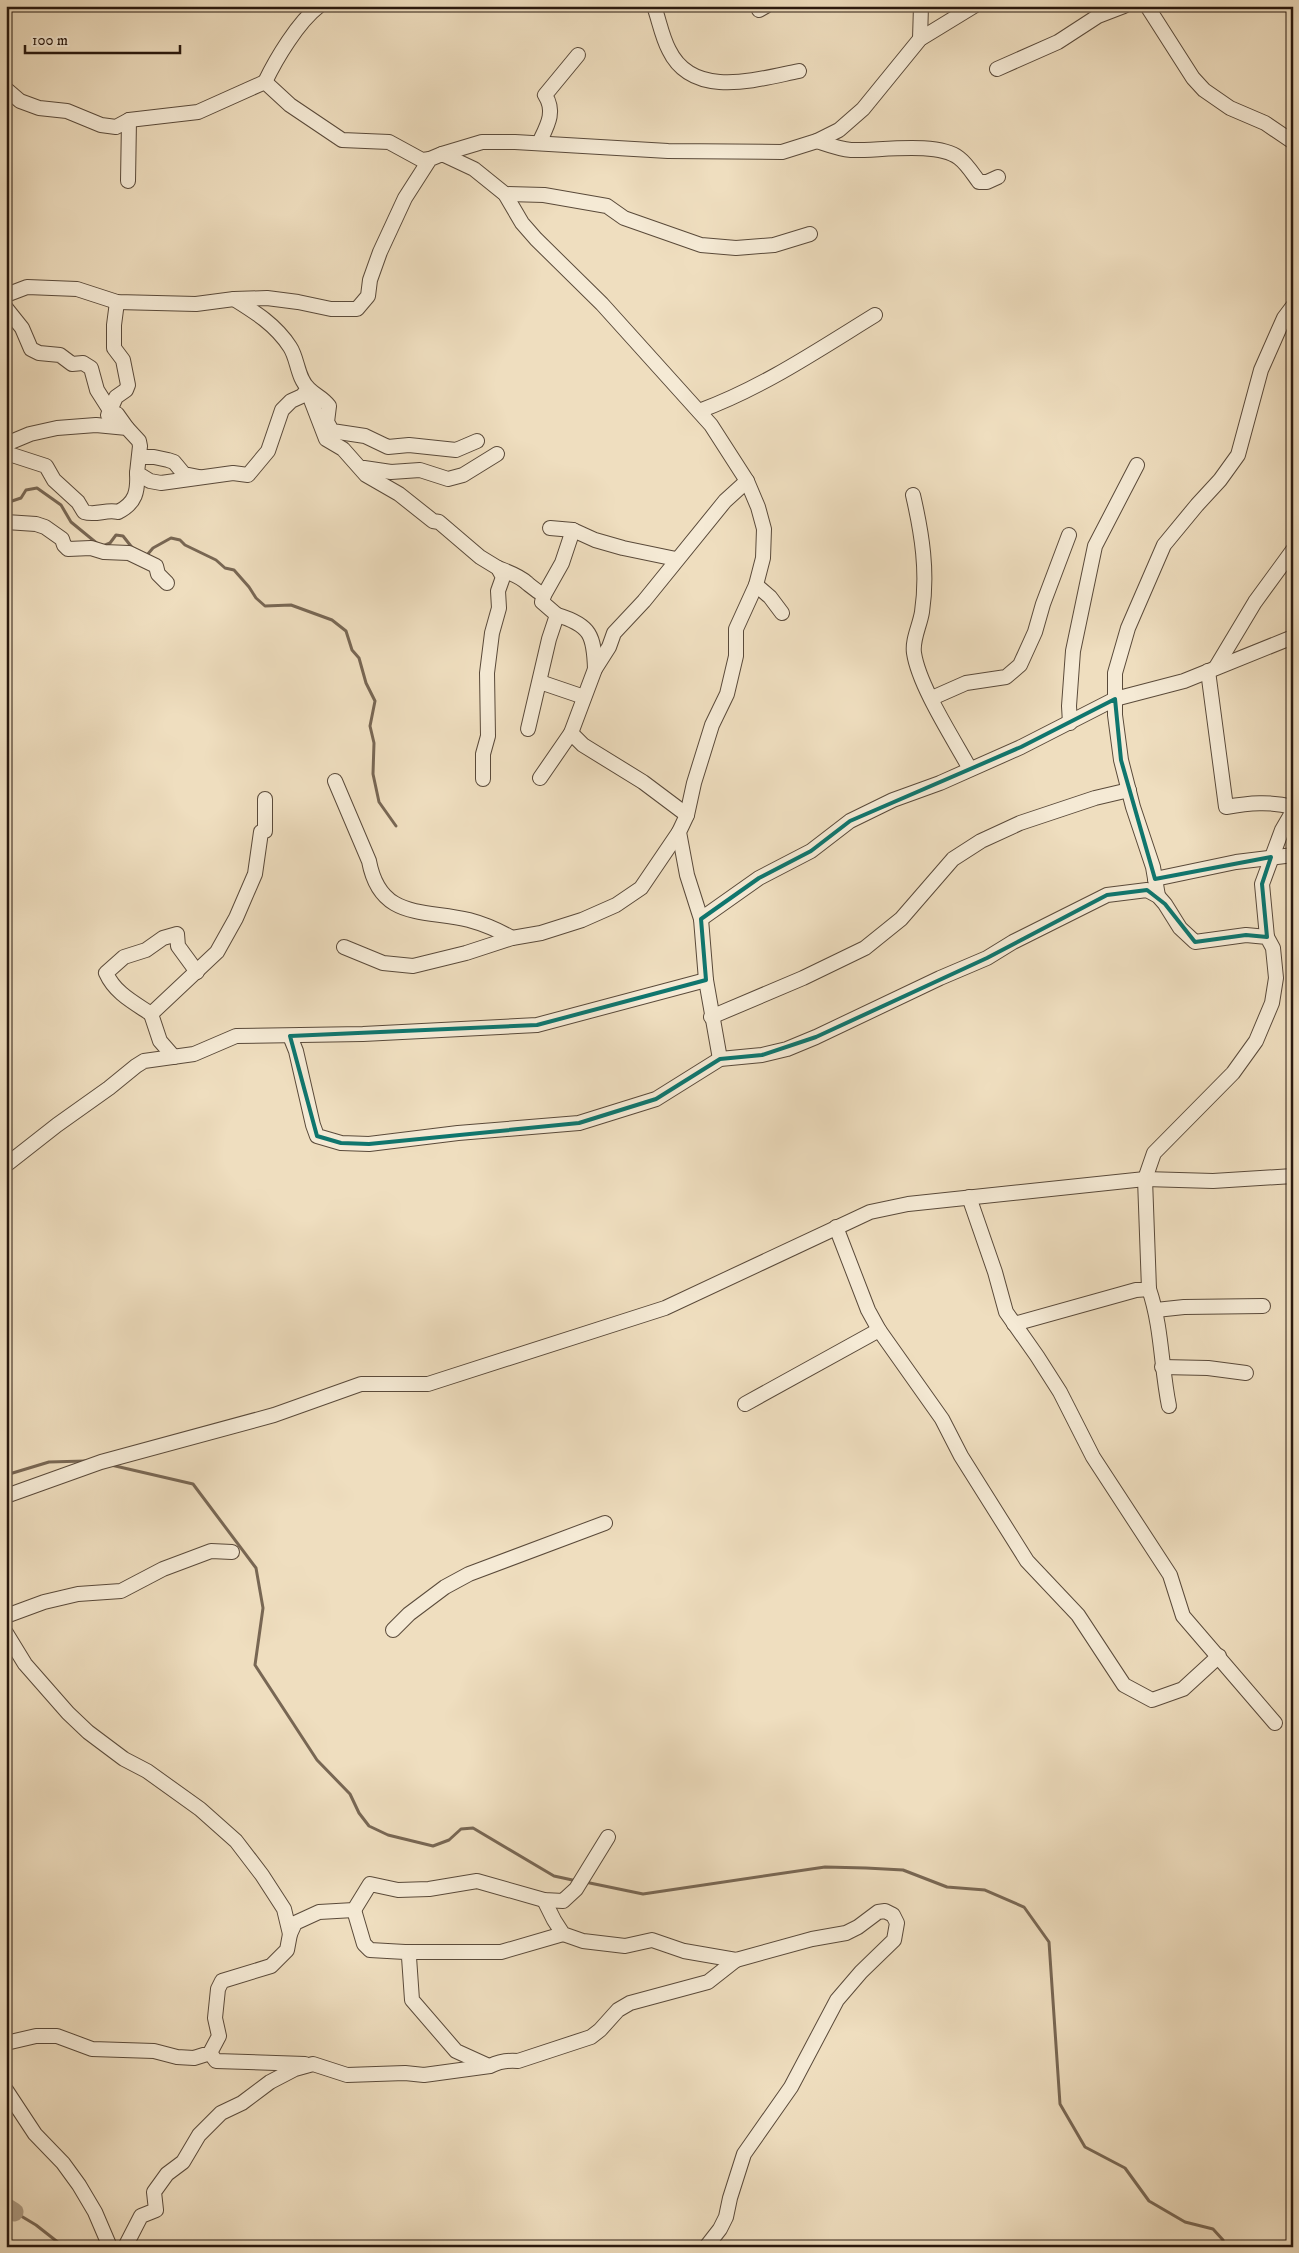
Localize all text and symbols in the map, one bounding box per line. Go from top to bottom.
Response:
scale bar [25,22,180,54]
text: 100 m [32,31,68,50]

